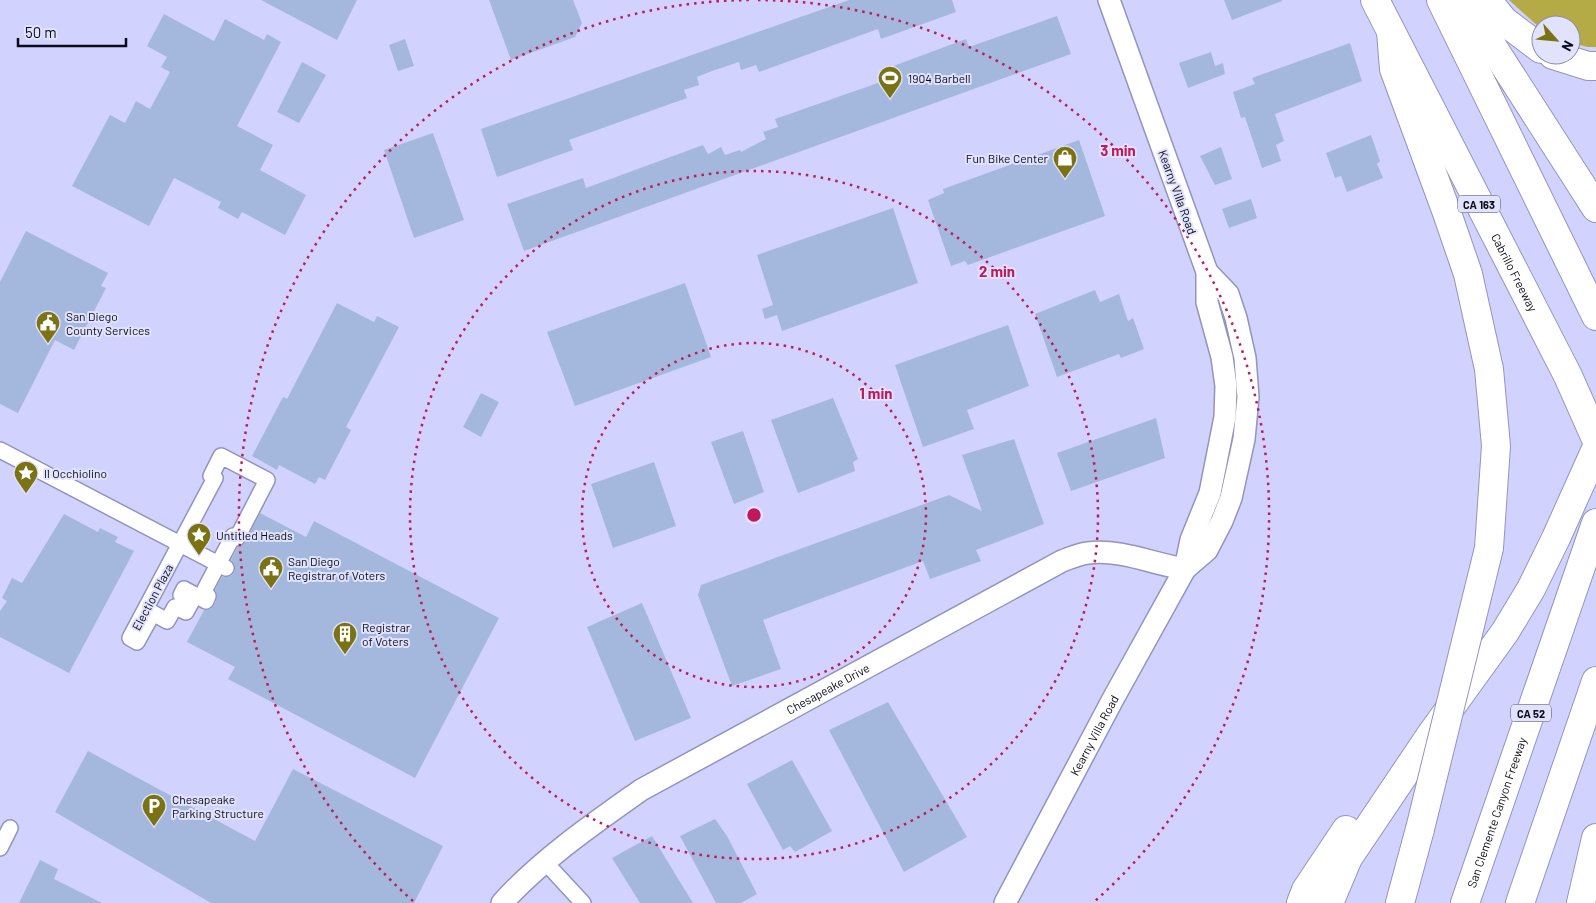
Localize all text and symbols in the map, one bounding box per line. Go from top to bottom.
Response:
scale bar [18,15,125,47]
north arrow [1531,15,1581,65]
text: 50 m [25,23,57,41]
text: N [1558,38,1578,54]
sports icon: 1904 Barbell [877,65,903,99]
place label: 1904 Barbell [908,71,971,85]
text: 3 min [1100,141,1136,159]
shop icon: Fun Bike Center [1052,145,1078,179]
street label: Kearny Villa Road [1156,148,1200,236]
place label: Fun Bike Center [966,151,1049,165]
road number: CA 163 [1458,195,1500,212]
street label: Cabrillo Freeway [1489,231,1541,314]
text: 2 min [979,262,1015,280]
place label: San Diego County Services [66,309,150,337]
public building icon: San Diego County Services [35,310,61,344]
text: 1 min [860,384,892,402]
place icon: Il Occhiolino [13,460,39,494]
place label: Il Occhiolino [44,466,107,480]
centre of rings [745,506,763,524]
place icon: Untitled Heads [186,522,212,556]
place label: Untitled Heads [216,528,293,542]
place label: San Diego Registrar of Voters [288,554,386,582]
public building icon: San Diego Registrar of Voters [258,555,284,589]
street label: Election Plaza [129,561,175,633]
place label: Registrar of Voters [362,620,411,648]
building icon: Registrar of Voters [332,621,358,655]
street label: Chesapeake Drive [784,660,872,717]
street label: Kearny Villa Road [1067,692,1121,778]
road number: CA 52 [1511,704,1551,721]
street label: San Clemente Canyon Freeway [1464,735,1529,889]
place label: Chesapeake Parking Structure [172,792,264,820]
parking icon: Chesapeake Parking Structure [141,793,167,827]

